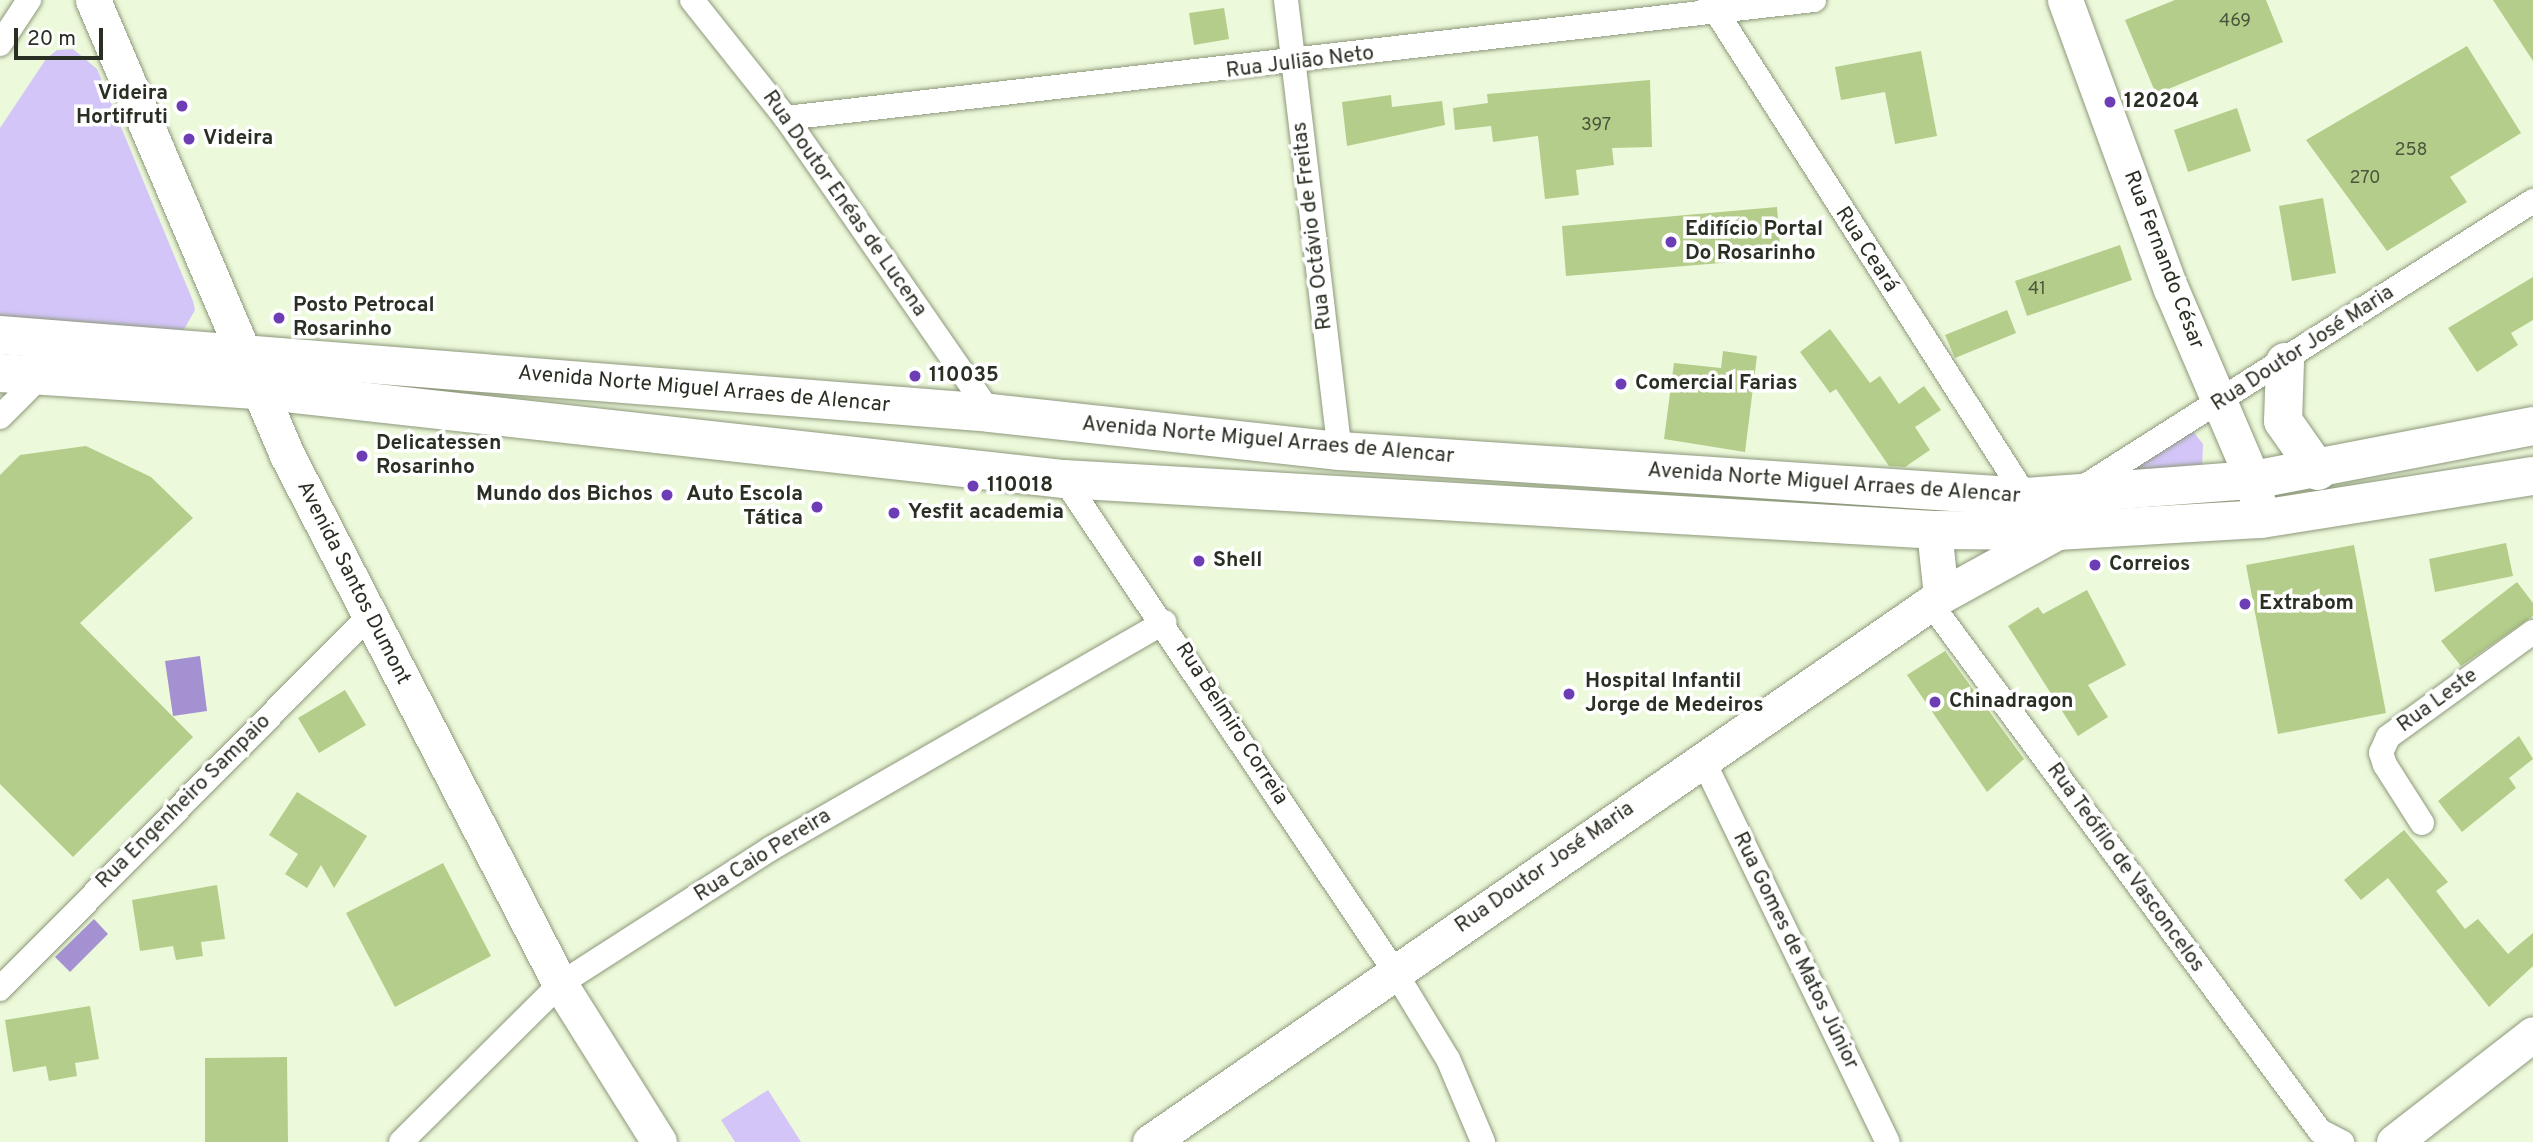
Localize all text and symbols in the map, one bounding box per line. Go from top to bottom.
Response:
house number: 469 [2219,11,2251,33]
scale bar [18,14,107,58]
text: 20 m [27,26,76,53]
street label: Rua Julião Neto [1225,41,1375,85]
place label: Videira Hortifruti [76,81,168,131]
street label: Rua Doutor Enéas de Lucena [756,86,932,322]
place label: 120204 [2124,89,2199,115]
marker: 120204 [2102,94,2118,110]
marker: Videira Hortifruti [174,98,190,114]
house number: 397 [1581,115,1611,137]
street label: Rua Octávio de Freitas [1288,121,1338,331]
place label: Videira [203,126,273,152]
marker: Videira [181,131,197,147]
house number: 258 [2394,140,2428,162]
street label: Rua Fernando César [2117,167,2209,353]
house number: 270 [2349,168,2381,190]
street label: Rua Ceará [1829,202,1903,298]
place label: Edifício Portal Do Rosarinho [1685,217,1823,267]
marker: Edifício Portal Do Rosarinho [1663,234,1679,250]
house number: 41 [2028,279,2046,301]
street label: Rua Doutor José Maria [2207,281,2399,417]
place label: Posto Petrocal Rosarinho [293,293,435,343]
marker: Posto Petrocal Rosarinho [271,310,287,326]
street label: Avenida Norte Miguel Arraes de Alencar [516,361,892,419]
place label: 110035 [929,363,999,389]
marker: 110035 [907,368,923,384]
place label: Comercial Farias [1635,371,1798,397]
marker: Comercial Farias [1613,376,1629,392]
street label: Avenida Norte Miguel Arraes de Alencar [1080,412,1456,470]
place label: Delicatessen Rosarinho [376,431,501,481]
marker: Delicatessen Rosarinho [354,448,370,464]
street label: Avenida Norte Miguel Arraes de Alencar [1646,458,2022,510]
place label: 110018 [987,473,1053,499]
street label: Avenida Santos Dumont [291,477,415,689]
marker: 110018 [965,478,981,494]
place label: Mundo dos Bichos [476,482,653,508]
place label: Auto Escola Tática [686,482,803,532]
marker: Mundo dos Bichos [659,487,675,503]
marker: Auto Escola Tática [809,499,825,515]
place label: Yesfit academia [908,500,1064,526]
marker: Yesfit academia [886,505,902,521]
place label: Shell [1213,548,1262,574]
place label: Correios [2109,552,2190,578]
marker: Shell [1191,553,1207,569]
marker: Correios [2087,557,2103,573]
place label: Extrabom [2259,591,2354,617]
marker: Extrabom [2237,596,2253,612]
street label: Rua Belmiro Correia [1169,638,1293,810]
street label: Rua Leste [2393,663,2483,739]
place label: Hospital Infantil Jorge de Medeiros [1585,669,1764,719]
marker: Hospital Infantil Jorge de Medeiros [1559,684,1579,704]
place label: Chinadragon [1949,689,2074,715]
marker: Chinadragon [1927,694,1943,710]
street label: Rua Engenheiro Sampaio [91,709,277,895]
street label: Rua Teófilo de Vasconcelos [2040,758,2210,978]
street label: Rua Doutor José Maria [1451,797,1639,939]
street label: Rua Caio Pereira [690,804,836,908]
street label: Rua Gomes de Matos Júnior [1726,828,1864,1074]

